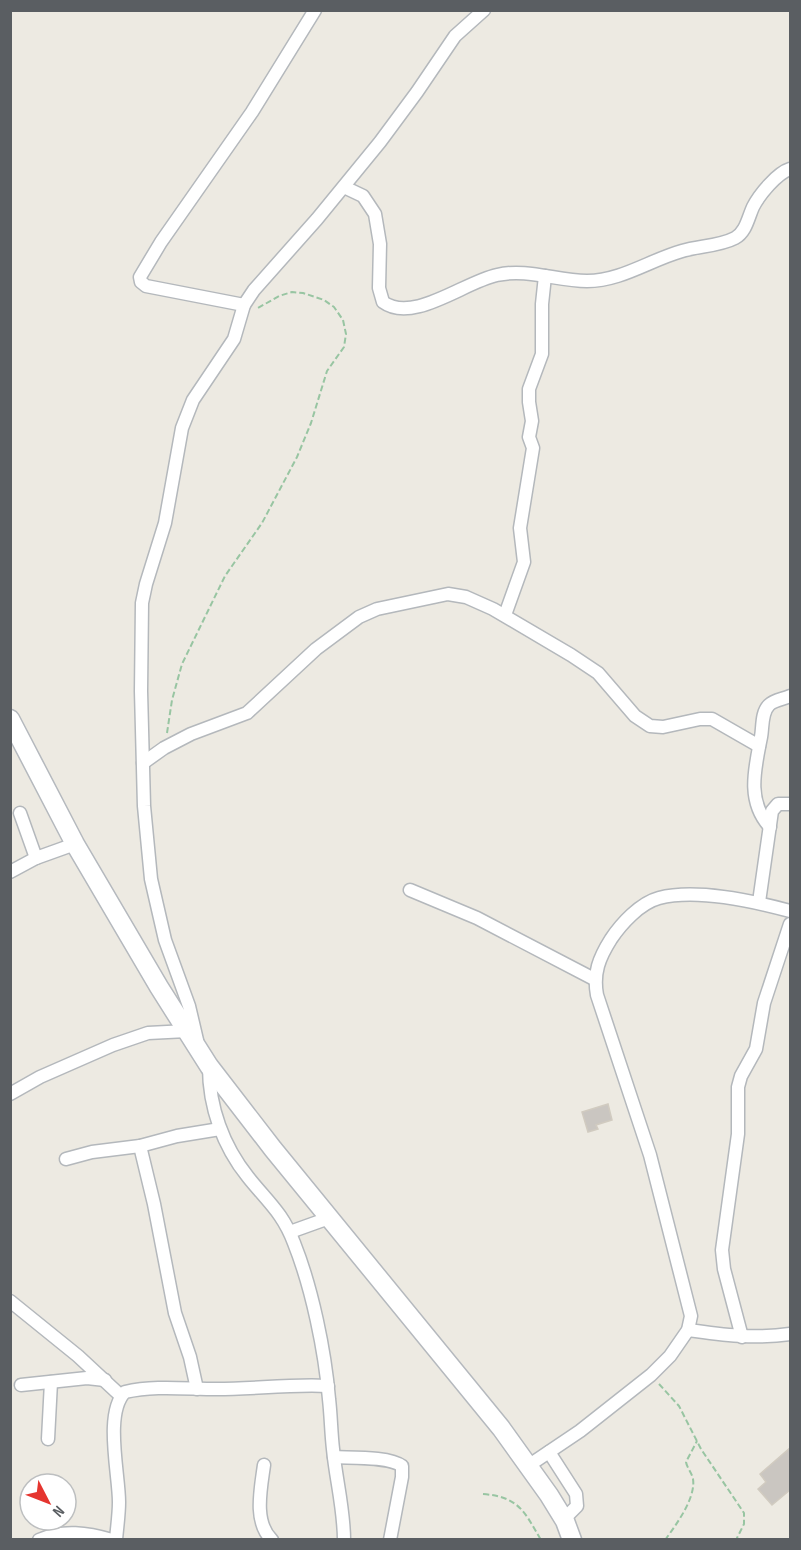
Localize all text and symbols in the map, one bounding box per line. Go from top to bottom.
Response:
north arrow [18,1472,78,1532]
text: N [48,1502,68,1521]

